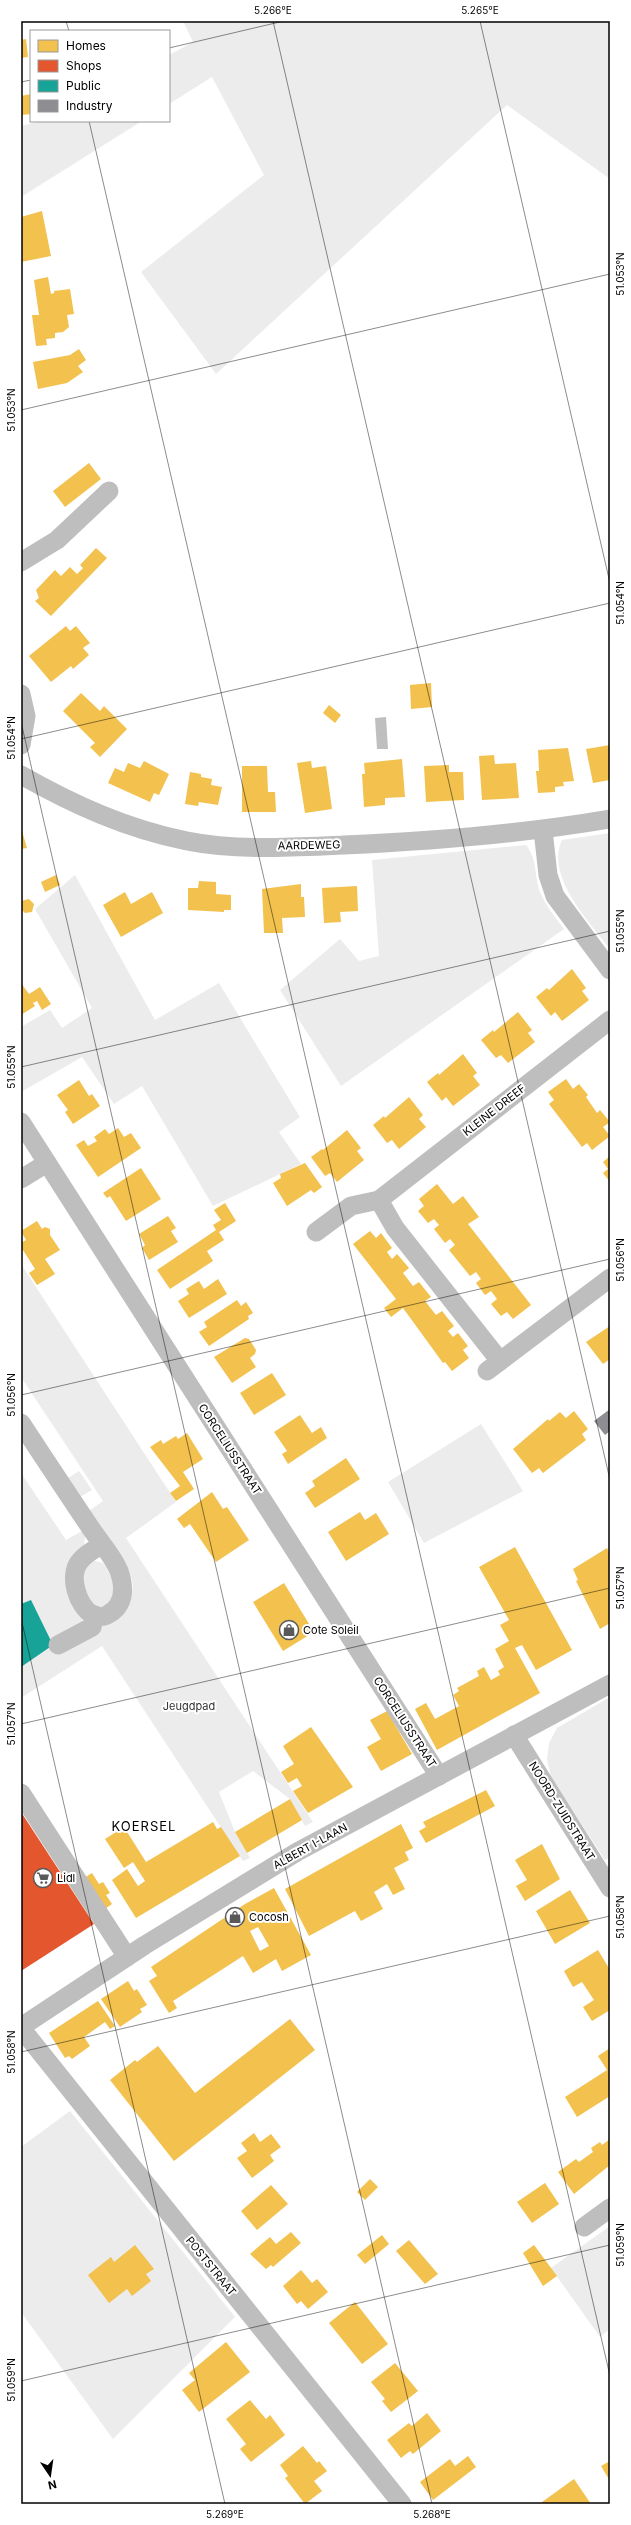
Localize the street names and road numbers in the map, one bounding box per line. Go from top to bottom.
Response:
street label: AARDEWEG [278,837,340,853]
street label: KLEINE DREEF [460,1081,528,1139]
street label: CORCELIUSSTRAAT [195,1401,265,1497]
street label: CORCELIUSSTRAAT [370,1674,440,1770]
street label: NOORD-ZUIDSTRAAT [526,1759,598,1863]
street label: ALBERT I-LAAN [270,1820,350,1872]
street label: POSTSTRAAT [183,2233,239,2299]

